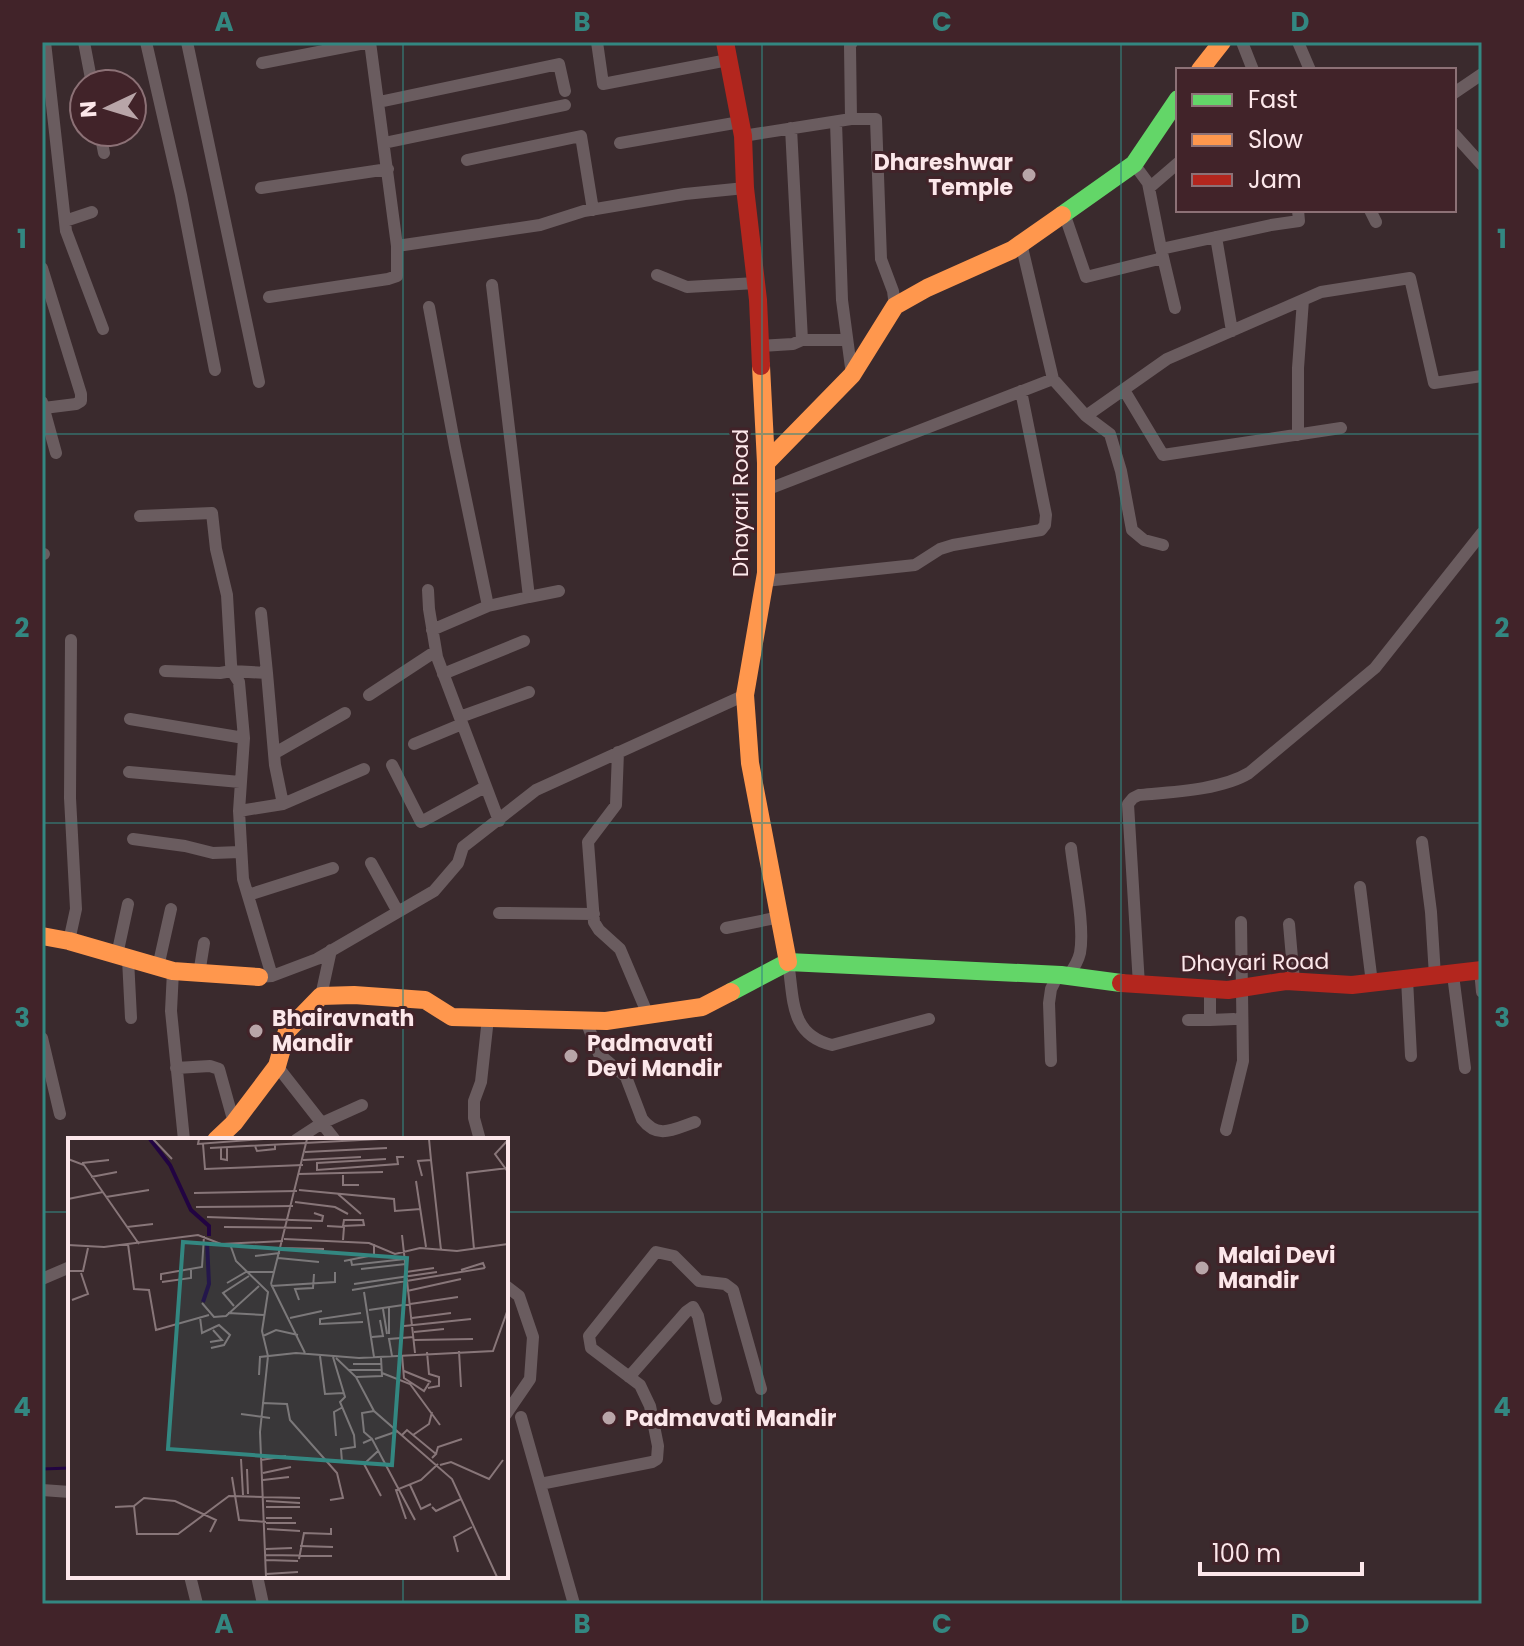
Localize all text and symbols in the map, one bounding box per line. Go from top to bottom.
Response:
text: A [214,4,234,40]
text: B [573,4,591,40]
text: C [932,4,952,40]
text: D [1291,4,1310,40]
north arrow [68,68,148,148]
legend [1176,68,1456,212]
text: Fast [1248,83,1298,116]
text: N [73,100,105,119]
text: Slow [1248,123,1303,156]
place label: Dhareshwar Temple [874,147,1013,203]
text: Jam [1248,163,1302,196]
marker: Dhareshwar Temple [1020,166,1038,184]
text: 1 [17,221,27,257]
text: 1 [1497,221,1507,257]
street label: Dhayari Road [725,429,756,577]
text: 2 [15,610,30,646]
text: 2 [1495,610,1510,646]
street label: Dhayari Road [1181,946,1330,979]
text: 3 [14,1000,30,1036]
text: 3 [1494,1000,1510,1036]
place label: Bhairavnath Mandir [272,1003,414,1059]
marker: Bhairavnath Mandir [247,1022,265,1040]
place label: Padmavati Devi Mandir [587,1028,722,1084]
marker: Padmavati Devi Mandir [562,1047,580,1065]
inset map [68,1138,508,1578]
place label: Malai Devi Mandir [1218,1240,1336,1296]
marker: Malai Devi Mandir [1193,1259,1211,1277]
text: 4 [13,1389,31,1425]
text: 4 [1493,1389,1511,1425]
place label: Padmavati Mandir [625,1403,836,1434]
marker: Padmavati Mandir [600,1409,618,1427]
scale bar [1200,1526,1362,1576]
text: 100 m [1212,1537,1281,1570]
text: A [214,1606,234,1642]
text: B [573,1606,591,1642]
text: C [932,1606,952,1642]
text: D [1291,1606,1310,1642]

